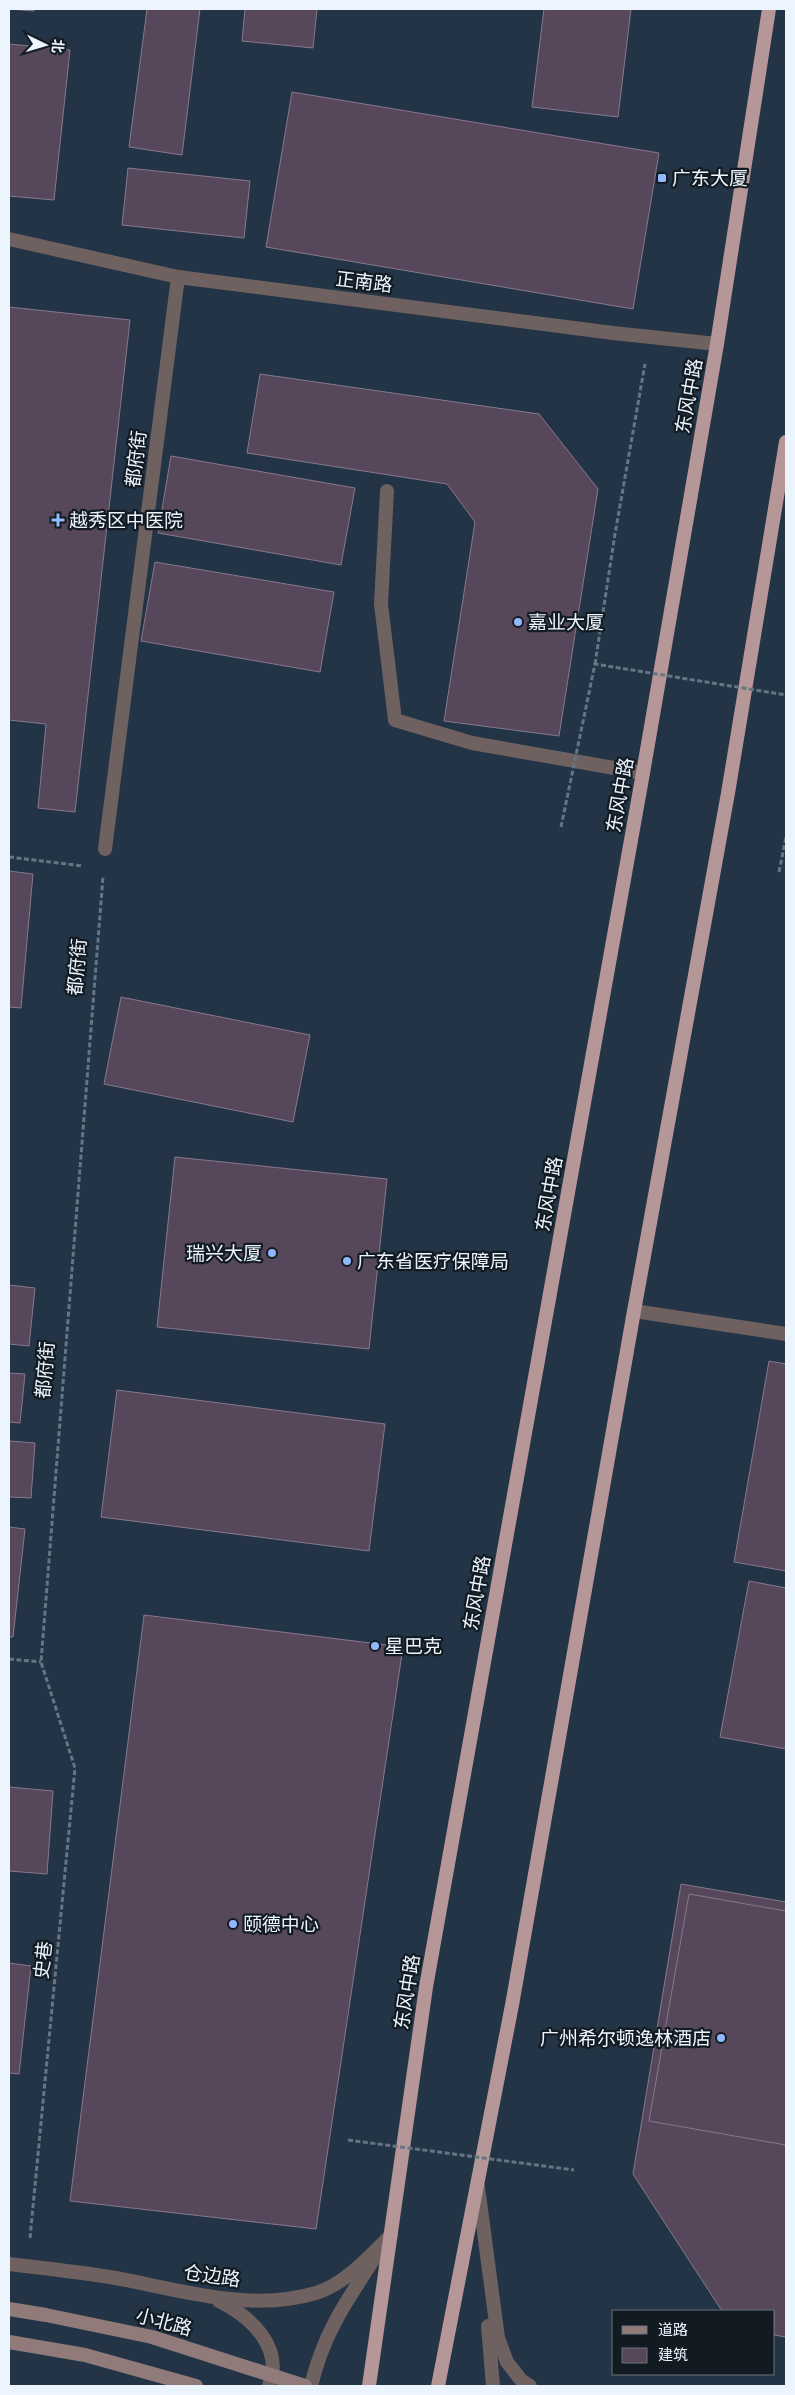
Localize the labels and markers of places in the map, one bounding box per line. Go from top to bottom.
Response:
place label: 广东大厦 [672,166,748,191]
marker: 广东大厦 [656,172,668,184]
place label: 越秀区中医院 [69,508,183,533]
marker: 越秀区中医院 [51,513,65,527]
place label: 嘉业大厦 [528,610,604,635]
marker: 嘉业大厦 [512,616,524,628]
place label: 瑞兴大厦 [186,1241,262,1266]
marker: 瑞兴大厦 [266,1247,278,1259]
place label: 广东省医疗保障局 [357,1249,509,1274]
marker: 广东省医疗保障局 [341,1255,353,1267]
place label: 星巴克 [385,1634,442,1659]
marker: 星巴克 [369,1640,381,1652]
place label: 颐德中心 [243,1912,319,1937]
marker: 颐德中心 [227,1918,239,1930]
place label: 广州希尔顿逸林酒店 [540,2026,711,2051]
marker: 广州希尔顿逸林酒店 [715,2032,727,2044]

